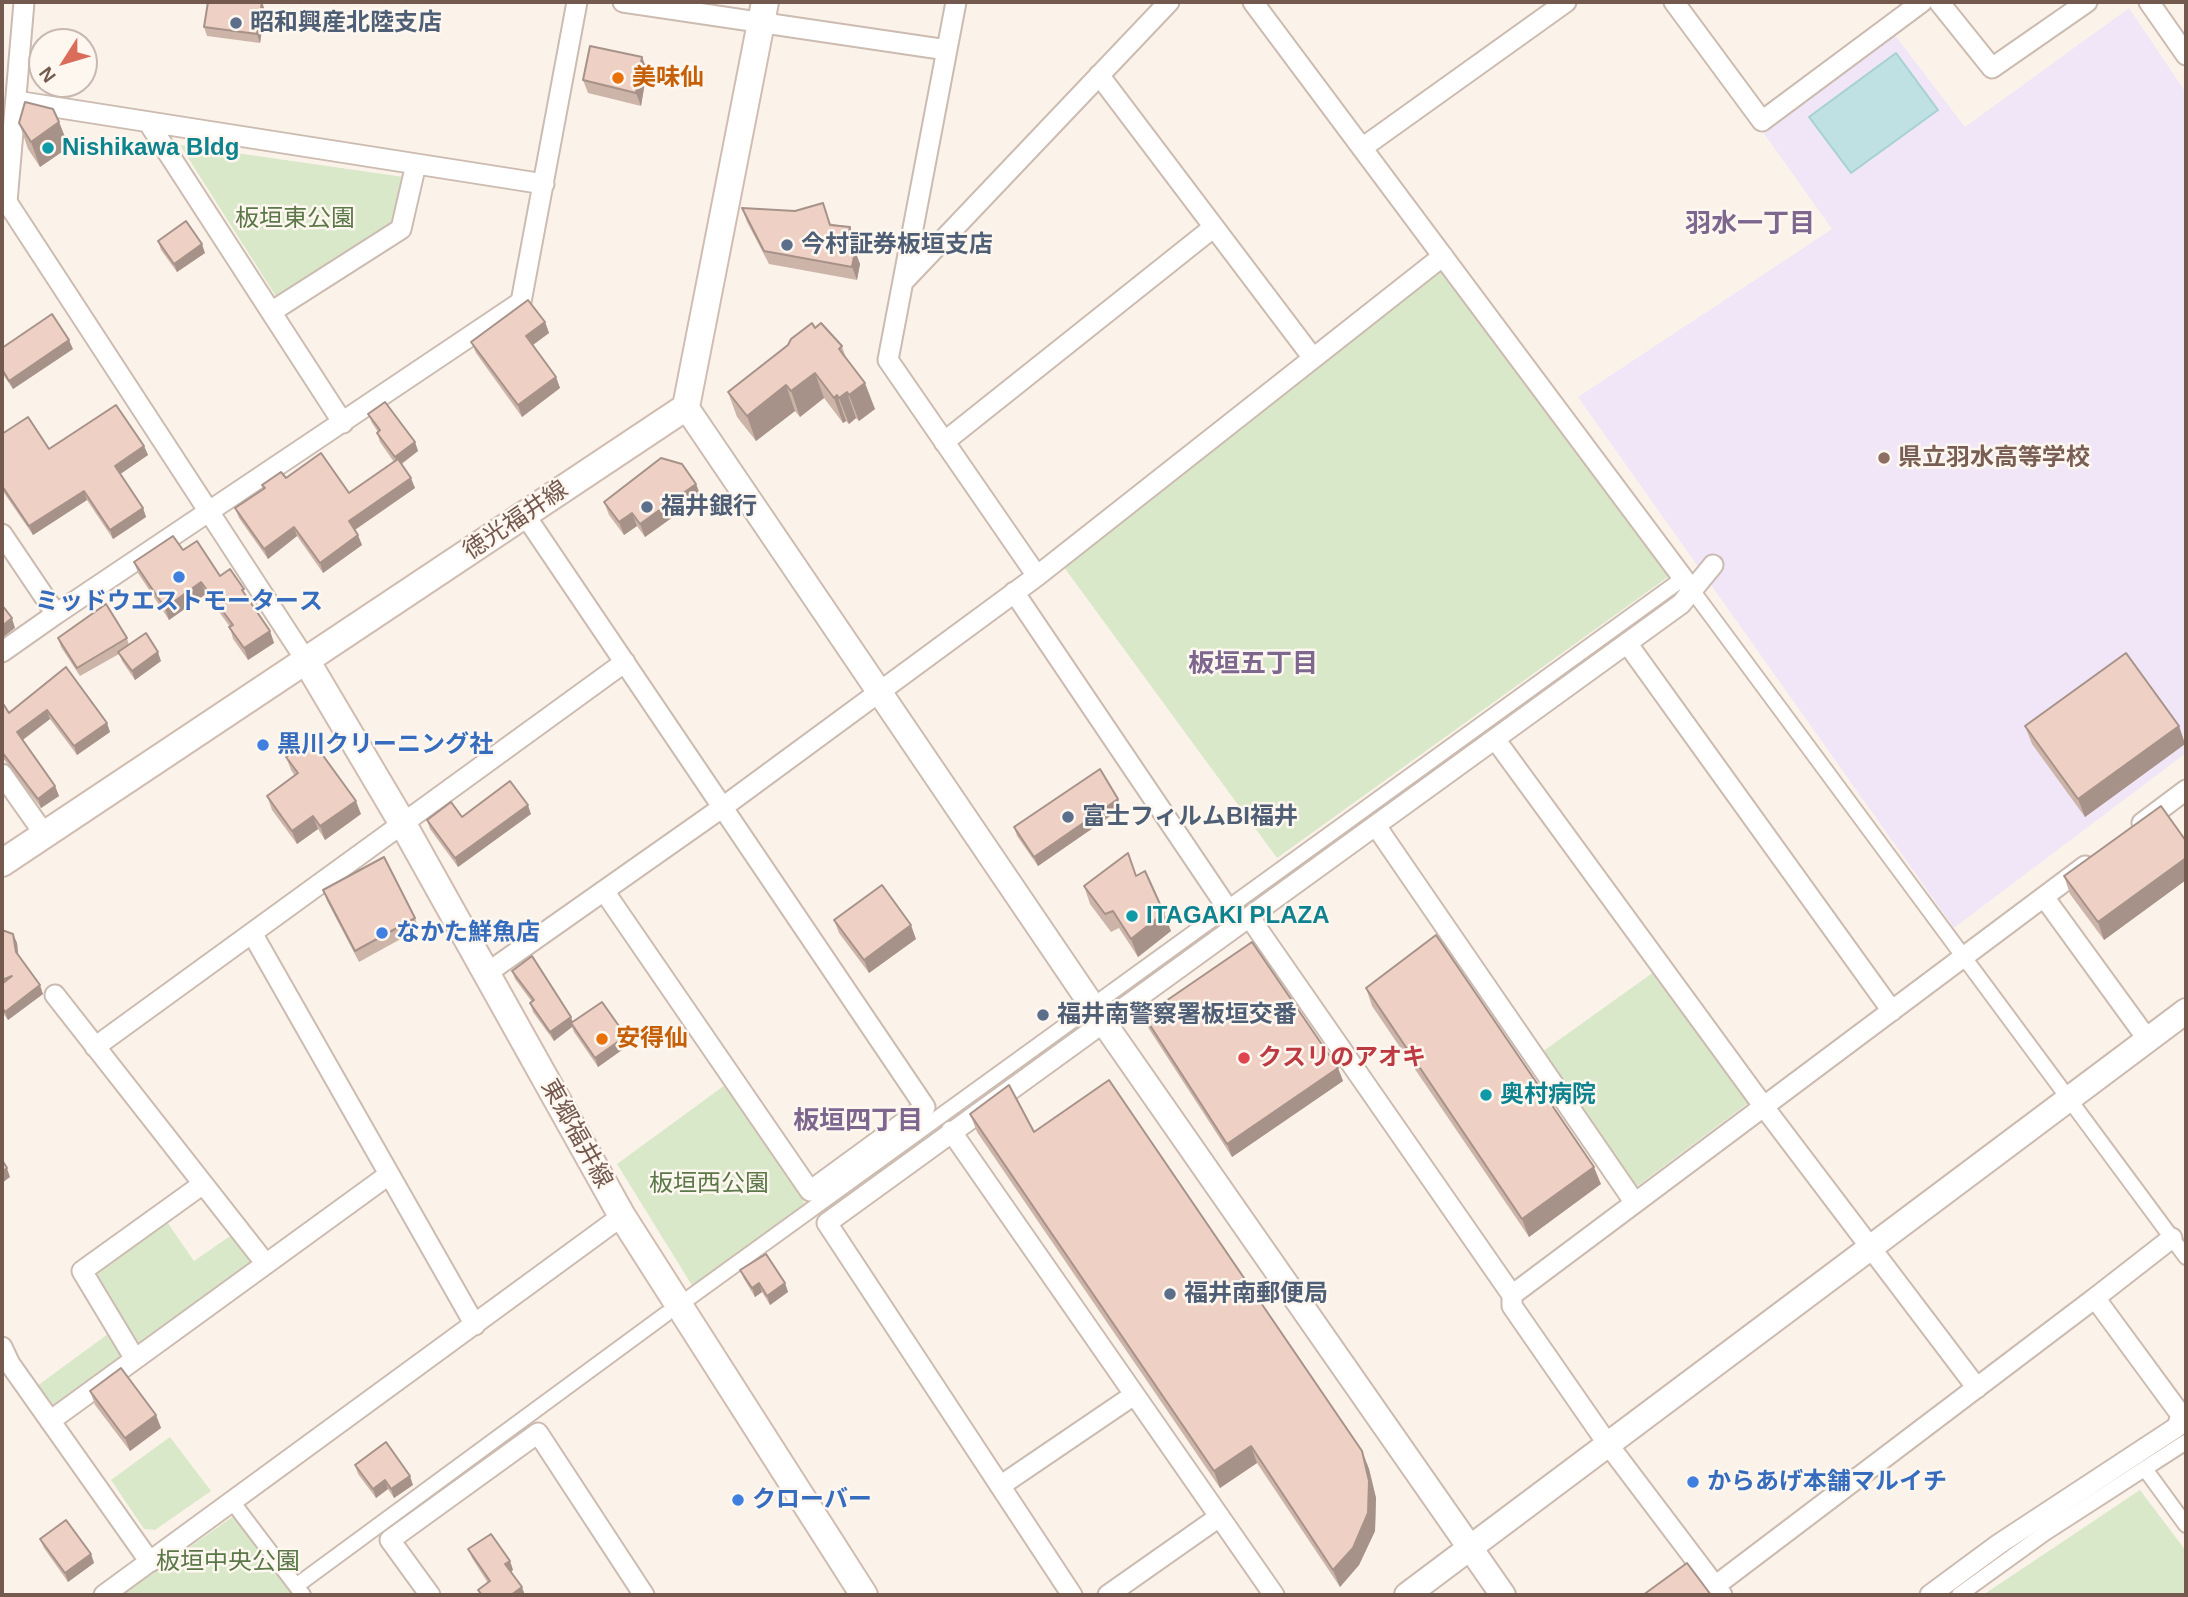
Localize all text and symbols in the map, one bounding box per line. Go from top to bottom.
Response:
place label: 昭和興産北陸支店 [250,9,442,37]
marker: 昭和興産北陸支店 [228,15,244,31]
north arrow [28,28,98,98]
text: N [35,63,60,87]
place label: 美味仙 [632,64,704,92]
marker: 美味仙 [610,70,626,86]
place label: Nishikawa Bldg [62,134,239,162]
marker: Nishikawa Bldg [40,140,56,156]
park label: 板垣東公園 [235,205,355,233]
district label: 羽水一丁目 [1685,209,1815,241]
place label: 今村証券板垣支店 [801,231,993,259]
marker: 今村証券板垣支店 [779,237,795,253]
place label: 県立羽水高等学校 [1898,444,2090,472]
marker: 県立羽水高等学校 [1876,450,1892,466]
street label: 徳光福井線 [458,476,574,566]
place label: 福井銀行 [661,493,757,521]
marker: 福井銀行 [639,499,655,515]
marker: ミッドウエストモータース [171,569,187,585]
place label: ミッドウエストモータース [35,588,323,616]
district label: 板垣五丁目 [1188,649,1318,681]
place label: 黒川クリーニング社 [277,731,493,759]
marker: 黒川クリーニング社 [255,737,271,753]
place label: 富士フィルムBI福井 [1082,803,1298,831]
marker: 富士フィルムBI福井 [1060,809,1076,825]
place label: ITAGAKI PLAZA [1146,902,1330,930]
marker: ITAGAKI PLAZA [1124,908,1140,924]
place label: なかた鮮魚店 [396,919,540,947]
marker: なかた鮮魚店 [374,925,390,941]
place label: 福井南警察署板垣交番 [1057,1001,1297,1029]
marker: 福井南警察署板垣交番 [1035,1007,1051,1023]
place label: 安得仙 [616,1025,688,1053]
marker: 安得仙 [594,1031,610,1047]
place label: クスリのアオキ [1258,1044,1426,1072]
marker: クスリのアオキ [1236,1050,1252,1066]
street label: 東郷福井線 [534,1075,618,1193]
place label: 奥村病院 [1500,1081,1596,1109]
marker: 奥村病院 [1478,1087,1494,1103]
district label: 板垣四丁目 [793,1106,923,1138]
park label: 板垣西公園 [649,1170,769,1198]
place label: 福井南郵便局 [1184,1280,1328,1308]
marker: 福井南郵便局 [1162,1286,1178,1302]
place label: からあげ本舗マルイチ [1707,1468,1947,1496]
marker: からあげ本舗マルイチ [1685,1474,1701,1490]
place label: クローバー [752,1486,872,1514]
marker: クローバー [730,1492,746,1508]
park label: 板垣中央公園 [156,1548,300,1576]

